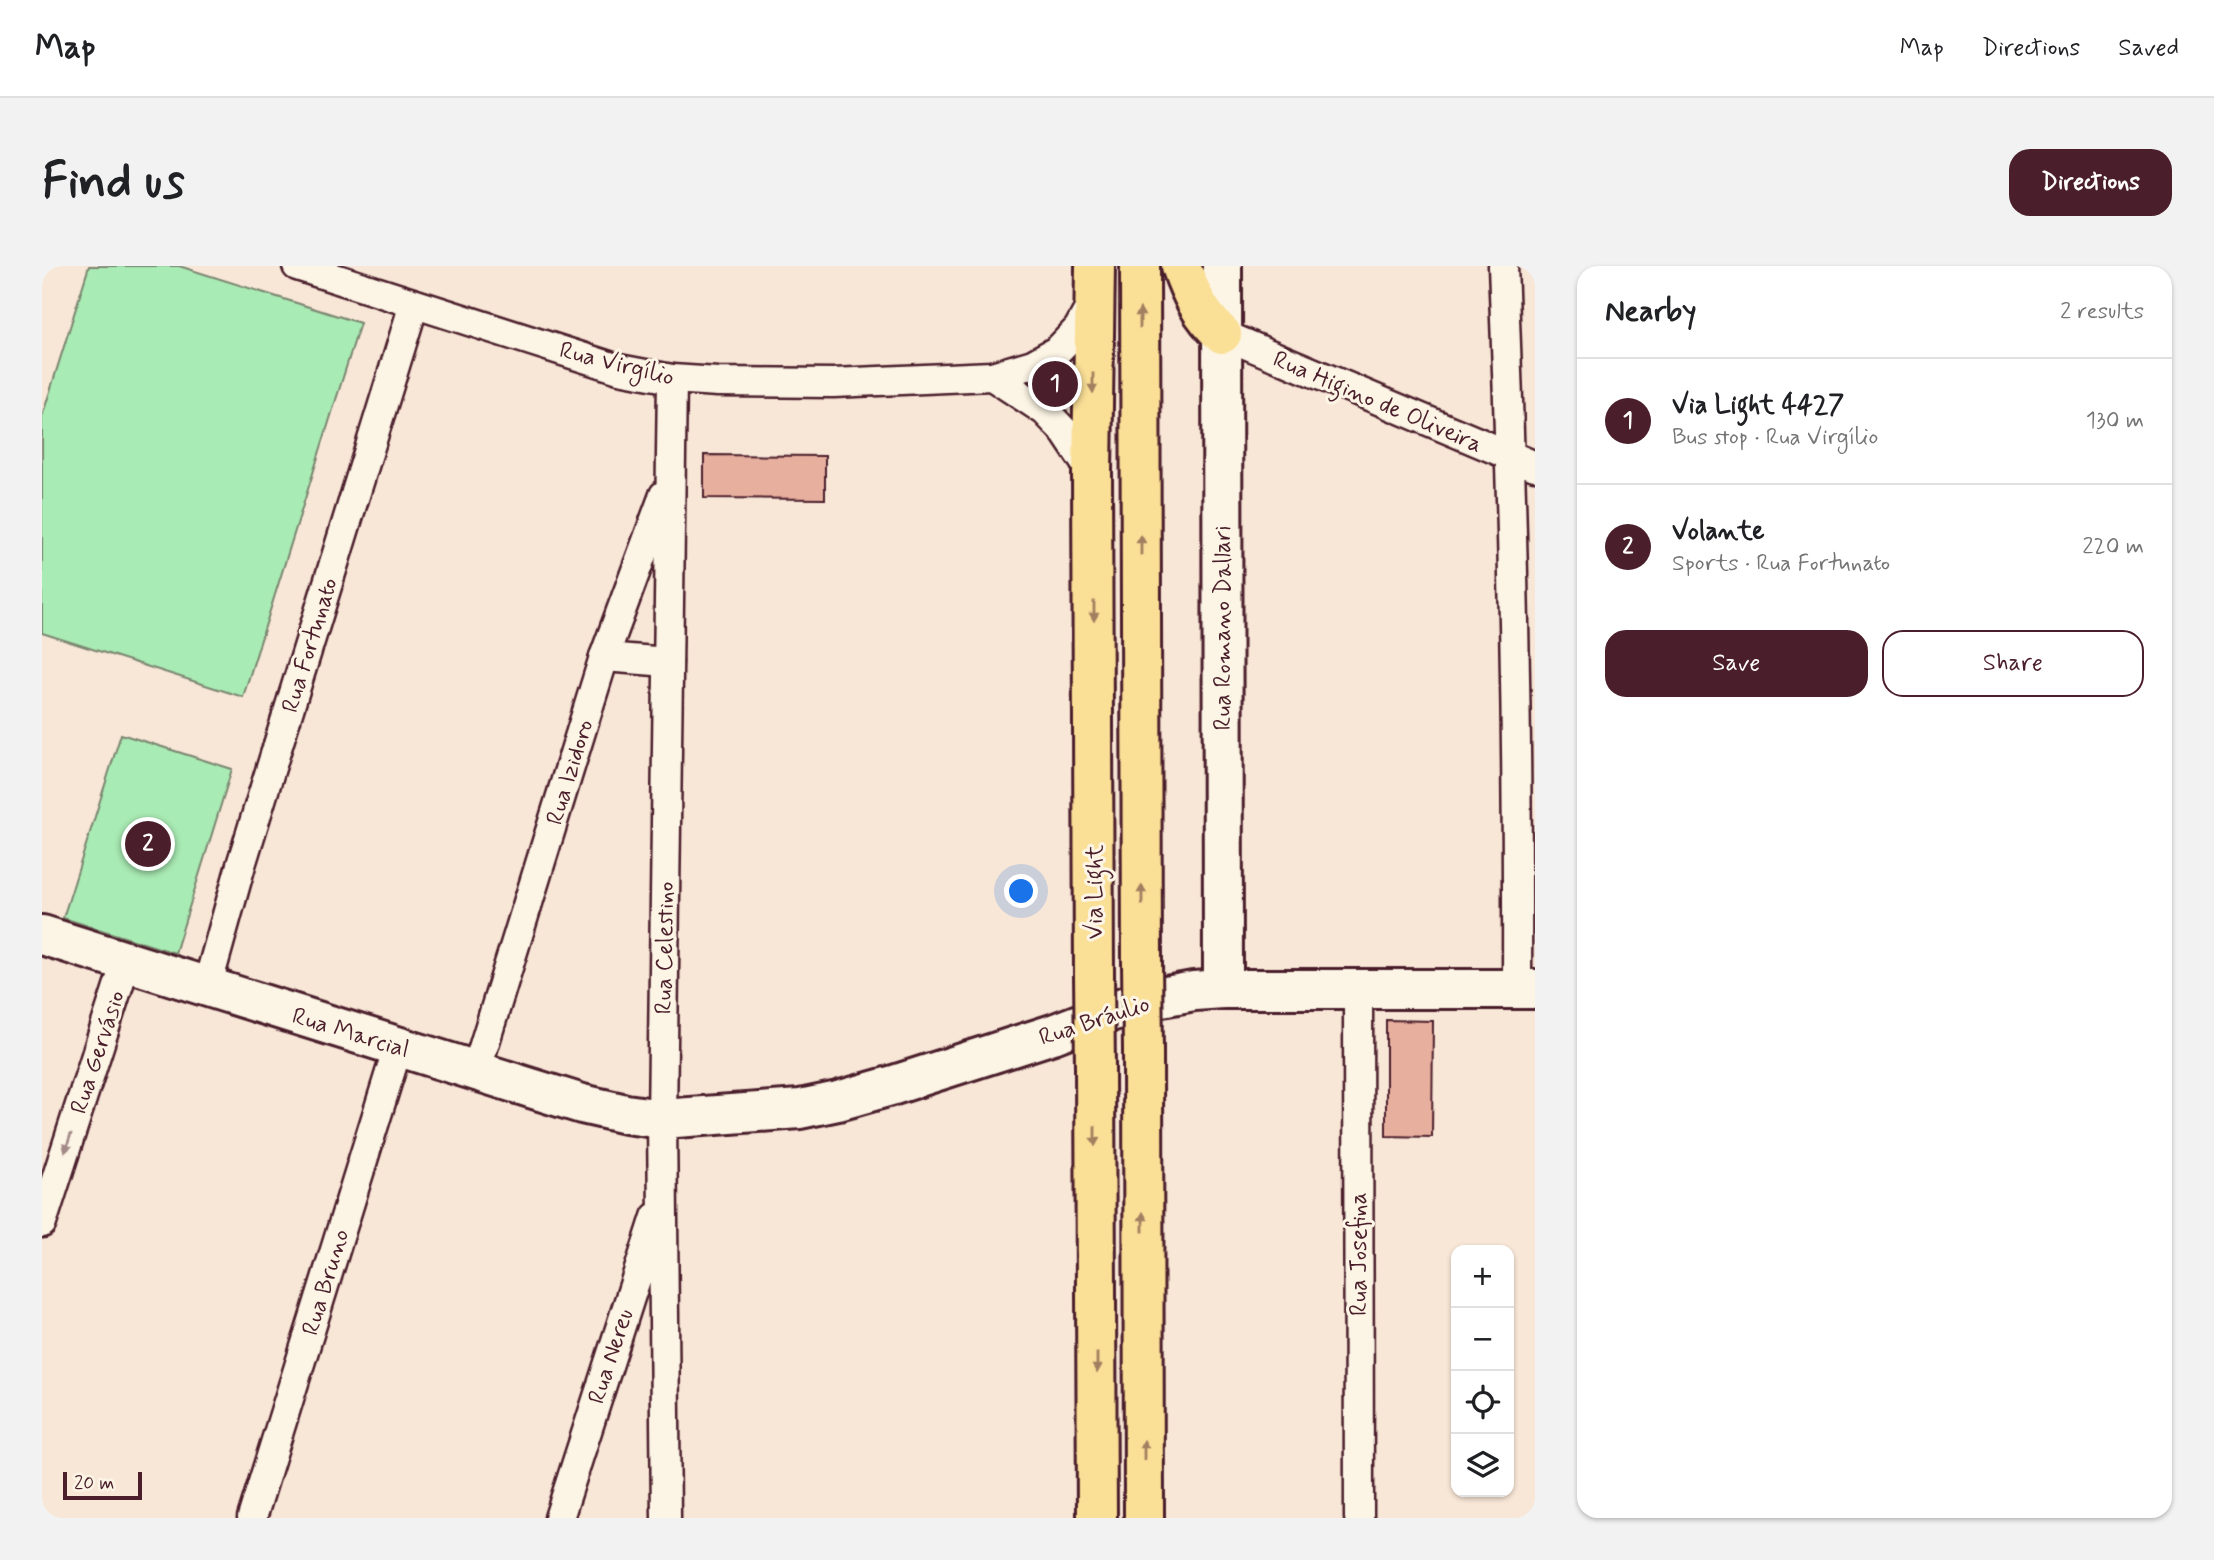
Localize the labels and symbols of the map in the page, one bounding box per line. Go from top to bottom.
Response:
one-way arrow [1134,306,1146,328]
street label: Rua Virgílio [555,335,677,396]
street label: Rua Higino de Oliveira [1267,344,1487,463]
pin: 1 [1032,358,1078,410]
one-way arrow [1087,372,1099,394]
street label: Rua Romano Dallari [1208,526,1239,730]
one-way arrow [1135,534,1147,556]
street label: Rua Fortunato [275,574,346,717]
one-way arrow [1088,600,1100,622]
street label: Rua Izidoro [540,716,601,829]
pin: 2 [125,818,171,870]
street label: Via Light [1080,845,1114,939]
your location [1004,874,1038,908]
street label: Rua Celestino [649,881,682,1015]
one-way arrow [1136,884,1148,906]
street label: Rua Gervásio [64,987,133,1118]
street label: Rua Bráulio [1035,989,1154,1054]
street label: Rua Marcial [288,1001,413,1066]
one-way arrow [1089,1125,1101,1147]
one-way arrow [62,1133,72,1154]
street label: Rua Josefina [1344,1192,1375,1316]
one-way arrow [1137,1211,1149,1233]
street label: Rua Bruno [296,1225,357,1339]
street label: Rua Nereu [581,1305,641,1408]
one-way arrow [1091,1353,1102,1375]
one-way arrow [1138,1439,1150,1461]
scale bar [63,1469,142,1501]

